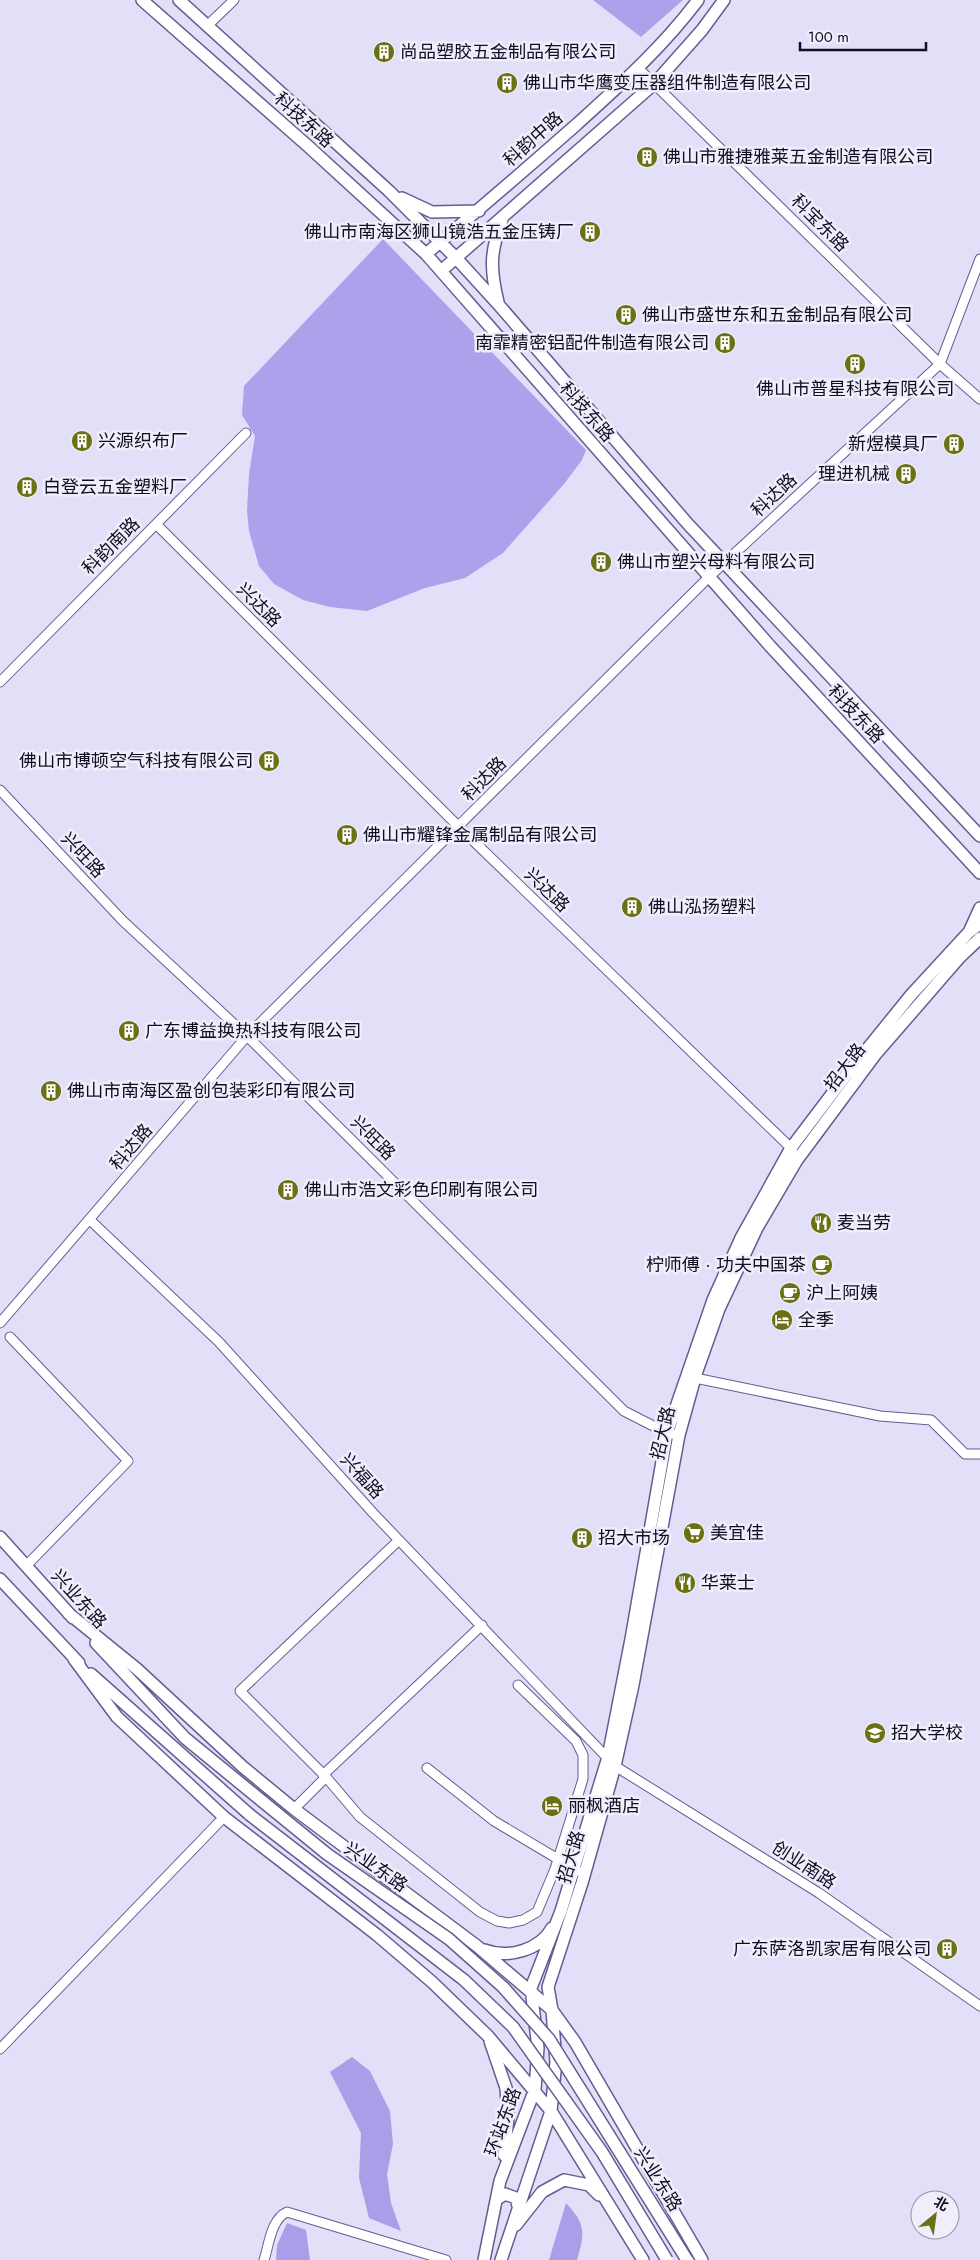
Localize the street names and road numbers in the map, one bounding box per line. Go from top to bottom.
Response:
street label: 科技东路 [269,86,339,154]
street label: 科韵中路 [498,105,568,173]
street label: 科宝东路 [785,188,855,258]
street label: 科技东路 [554,376,620,448]
street label: 科达路 [745,467,803,523]
street label: 科韵南路 [76,511,146,581]
street label: 兴达路 [231,577,287,633]
street label: 科技东路 [822,679,890,749]
street label: 科达路 [456,751,512,807]
street label: 兴旺路 [55,826,111,884]
street label: 兴达路 [519,862,575,918]
street label: 招大路 [818,1038,872,1096]
street label: 兴旺路 [345,1110,401,1166]
street label: 科达路 [104,1118,158,1176]
street label: 招大路 [644,1404,682,1462]
street label: 兴福路 [334,1447,390,1505]
street label: 兴业东路 [45,1564,113,1634]
street label: 招大路 [551,1827,591,1887]
street label: 创业南路 [767,1834,841,1896]
street label: 兴业东路 [339,1836,413,1898]
street label: 环站东路 [478,2084,528,2160]
street label: 兴业东路 [628,2142,688,2216]

